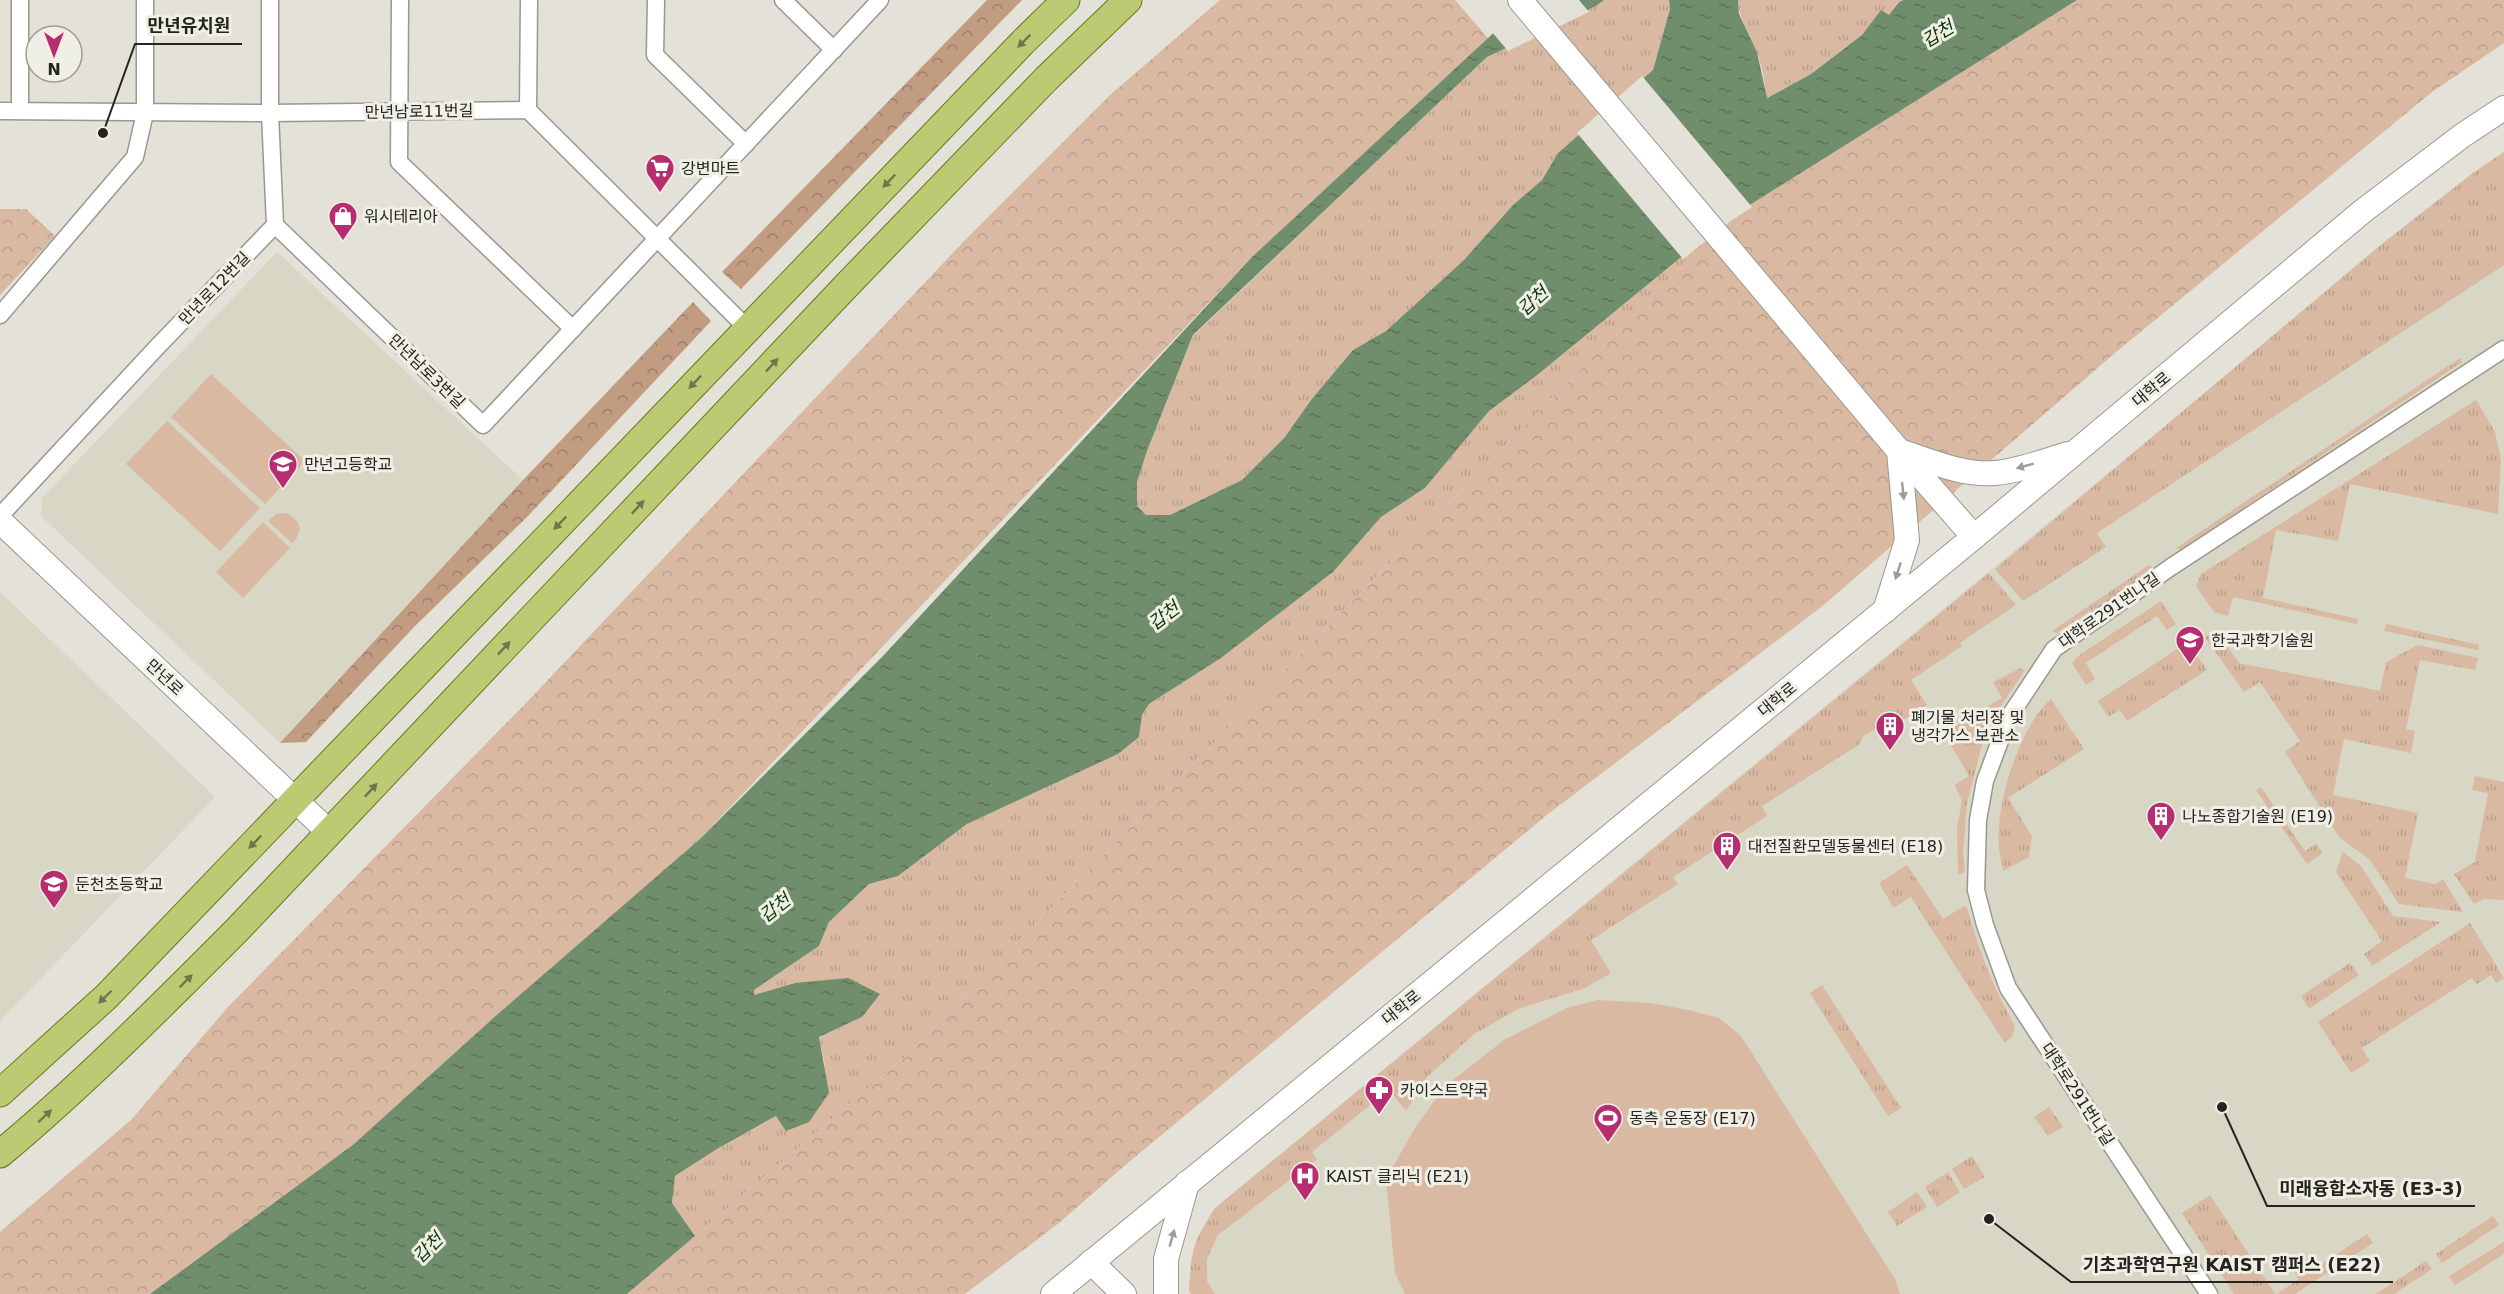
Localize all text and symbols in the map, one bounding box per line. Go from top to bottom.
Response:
callout: 만년유치원 [135,8,242,44]
text: 만년유치원 [148,15,230,36]
water label: 갑천 [1918,15,1959,51]
north arrow [24,24,84,84]
one-way arrow [1017,33,1031,47]
text: N [47,59,61,78]
street label: 만년남로11번길 [365,101,474,122]
supermarket icon: 강변마트 [644,152,676,194]
place label: 강변마트 [681,159,740,178]
one-way arrow [882,174,896,188]
shop icon: 워시테리아 [327,200,359,242]
place label: 워시테리아 [364,207,438,226]
street label: 만년로12번길 [175,248,254,329]
water label: 갑천 [1513,280,1554,320]
street label: 만년남로3번길 [385,330,469,412]
one-way arrow [765,357,779,372]
street label: 대학로 [2128,368,2175,411]
one-way arrow [688,375,702,390]
school or university icon: 만년고등학교 [267,448,299,490]
place label: 만년고등학교 [304,455,392,474]
one-way arrow [2016,461,2035,471]
one-way arrow [1898,481,1908,500]
one-way arrow [631,499,645,514]
one-way arrow [554,515,567,530]
one-way arrow [1892,562,1902,580]
street label: 대학로291번나길 [2055,569,2163,652]
water label: 갑천 [1144,596,1185,634]
school or university icon: 한국과학기술원 [2174,624,2206,666]
place label: 한국과학기술원 [2211,631,2314,650]
one-way arrow [497,641,511,656]
street label: 만년로 [142,655,187,700]
street label: 대학로 [1754,678,1801,721]
place label: 폐기물 처리장 및 냉각가스 보관소 [1911,708,2024,745]
building icon: 폐기물 처리장 및 냉각가스 보관소 [1874,710,1906,752]
one-way arrow [363,784,377,798]
building icon: 나노종합기술원 (E19) [2145,800,2177,842]
place label: 나노종합기술원 (E19) [2182,807,2333,826]
building icon: 대전질환모델동물센터 (E18) [1711,830,1743,872]
one-way arrow [248,834,262,848]
place label: 대전질환모델동물센터 (E18) [1748,837,1943,856]
school or university icon: 둔천초등학교 [38,868,70,910]
place label: 둔천초등학교 [75,875,163,894]
water label: 갑천 [755,888,796,926]
one-way arrow [178,975,192,989]
street label: 대학로 [1378,986,1425,1029]
one-way arrow [98,990,112,1004]
street label: 대학로291번나길 [2037,1039,2118,1149]
pharmacy icon: 카이스트약국 [1363,1074,1395,1116]
place label: 카이스트약국 [1400,1081,1488,1100]
sports icon: 동측 운동장 (E17) [1592,1102,1624,1144]
one-way arrow [37,1109,52,1123]
place label: 동측 운동장 (E17) [1629,1109,1756,1128]
hospital icon: KAIST 클리닉 (E21) [1289,1160,1321,1202]
place label: KAIST 클리닉 (E21) [1326,1167,1469,1186]
callout: 미래융합소자동 (E3-3) [2267,1170,2475,1206]
text: 미래융합소자동 (E3-3) [2279,1178,2463,1199]
water label: 갑천 [409,1227,449,1267]
one-way arrow [1168,1229,1177,1247]
callout: 기초과학연구원 KAIST 캠퍼스 (E22) [2071,1246,2393,1282]
text: 기초과학연구원 KAIST 캠퍼스 (E22) [2083,1254,2381,1275]

